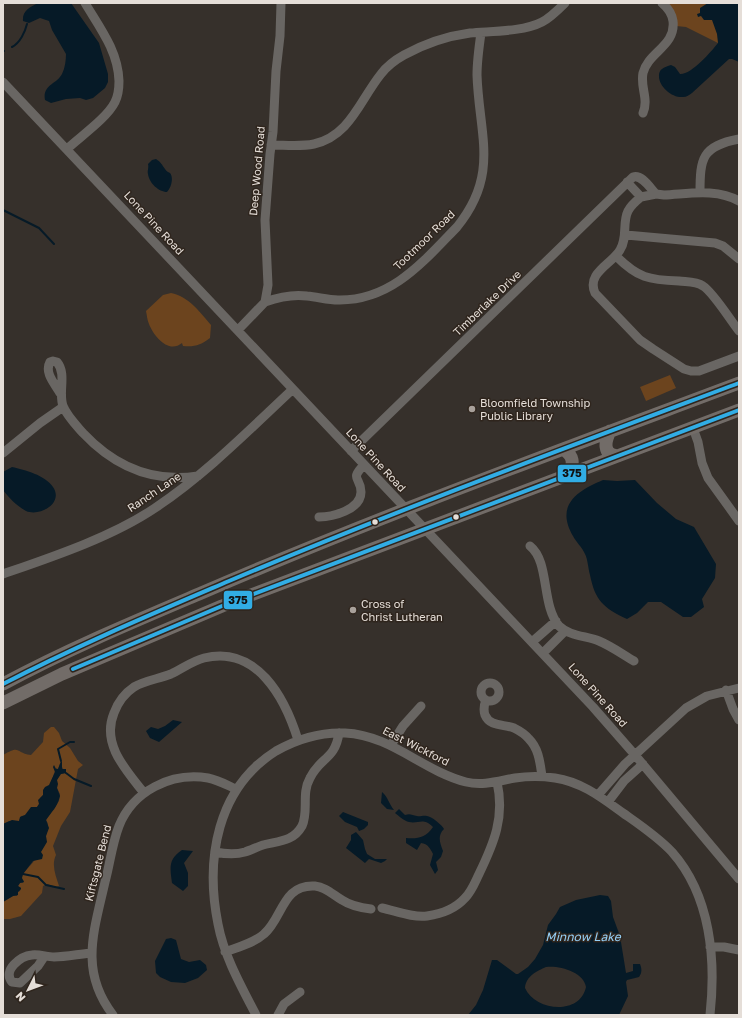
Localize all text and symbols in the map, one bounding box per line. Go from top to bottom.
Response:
street label: Deep Wood Road [246,126,267,216]
street label: Lone Pine Road [122,188,187,257]
street label: Tootmoor Road [390,207,457,272]
street label: Timberlake Drive [450,267,523,338]
place label: Bloomfield Township Public Library [480,396,591,422]
marker: Bloomfield Township Public Library [467,404,477,414]
street label: Lone Pine Road [344,425,409,494]
line badge: 375 [557,464,587,483]
text: 375 [562,466,582,479]
street label: Ranch Lane [125,469,183,514]
unlabelled marker [451,512,461,522]
unlabelled marker [370,517,380,527]
line badge: 375 [223,590,253,610]
text: 375 [228,593,248,606]
place label: Cross of Christ Lutheran [361,597,443,623]
marker: Cross of Christ Lutheran [348,605,358,615]
street label: Lone Pine Road [566,660,631,729]
street label: East Wickford [381,723,452,768]
street label: Kiftsgate Bend [82,823,113,903]
water label: Minnow Lake [545,929,622,944]
north arrow [8,970,48,1010]
text: N [13,990,28,1004]

